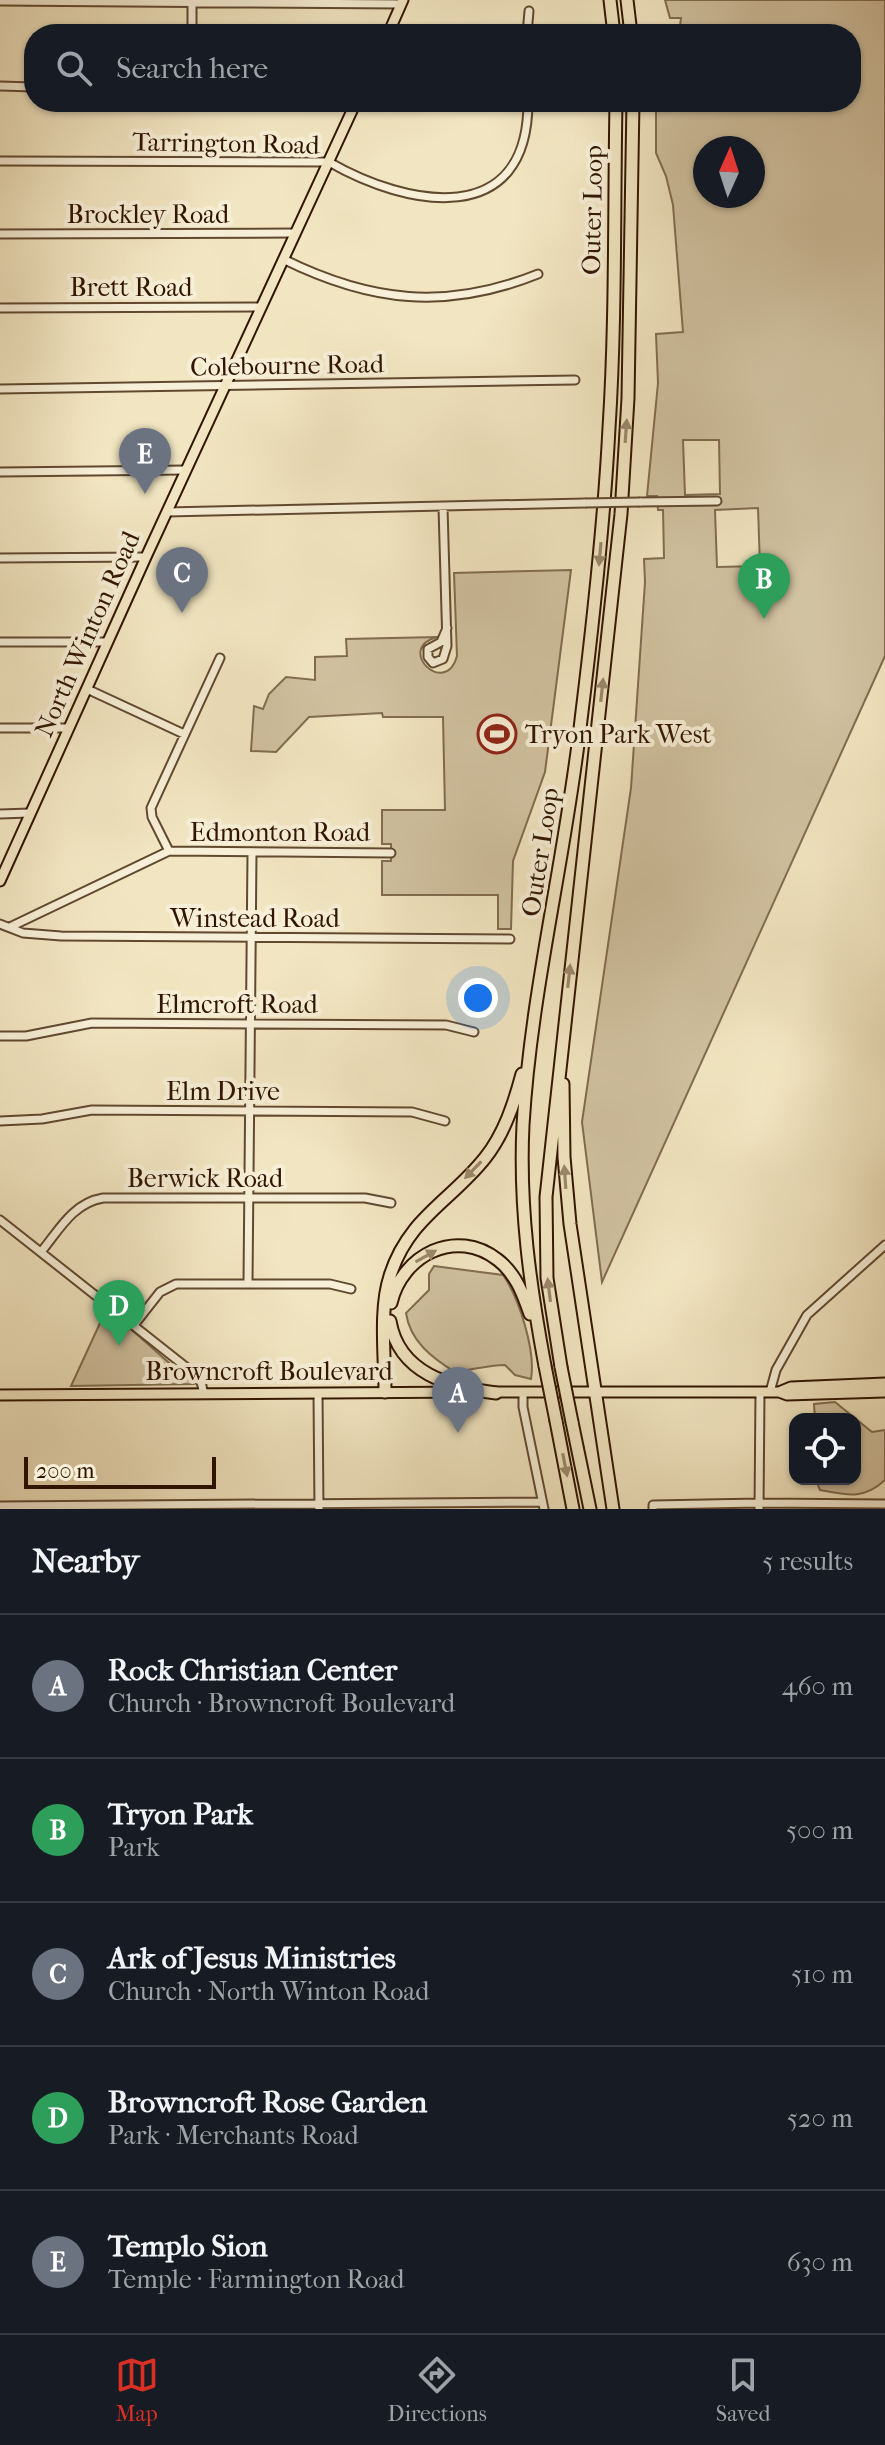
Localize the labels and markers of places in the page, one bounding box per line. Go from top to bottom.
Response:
pin: E [119,428,171,494]
pin: C [156,547,208,613]
pin: B [738,553,790,619]
sports icon: Tryon Park West [476,713,518,755]
place label: Tryon Park West [525,719,712,750]
pin: D [93,1280,145,1346]
pin: A [432,1367,484,1433]

